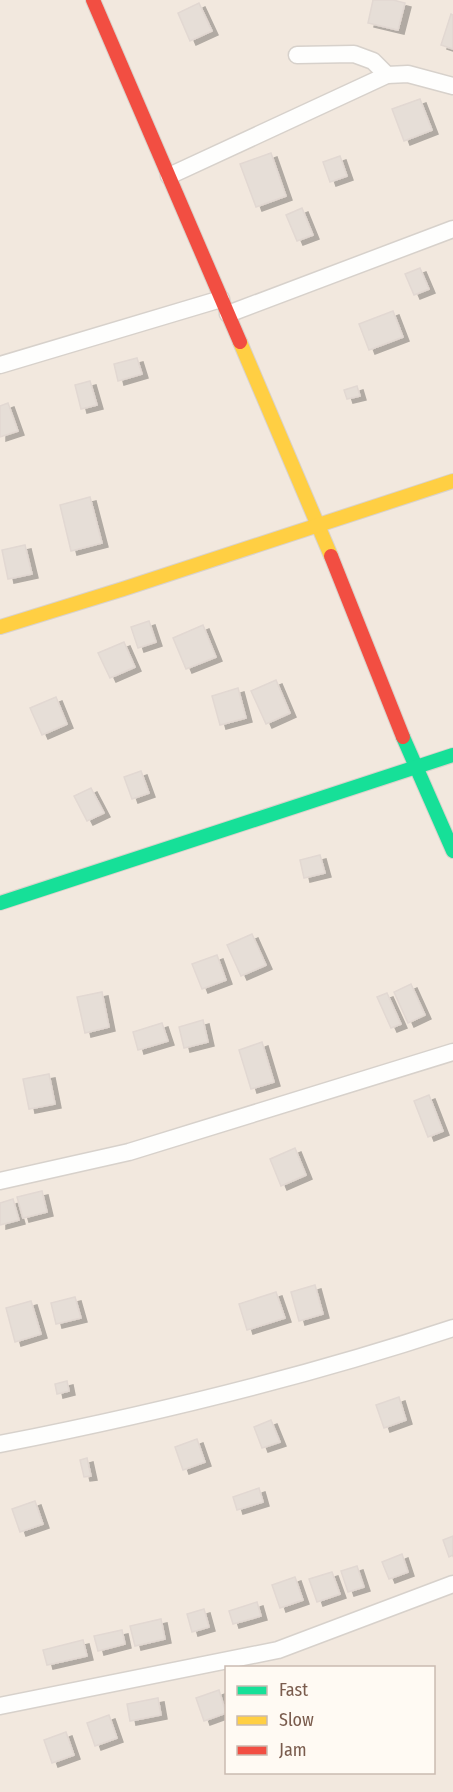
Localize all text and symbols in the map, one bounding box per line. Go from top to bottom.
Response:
legend [225,1666,435,1774]
text: Fast [279,1679,308,1701]
text: Slow [279,1709,314,1731]
text: Jam [279,1739,307,1761]

